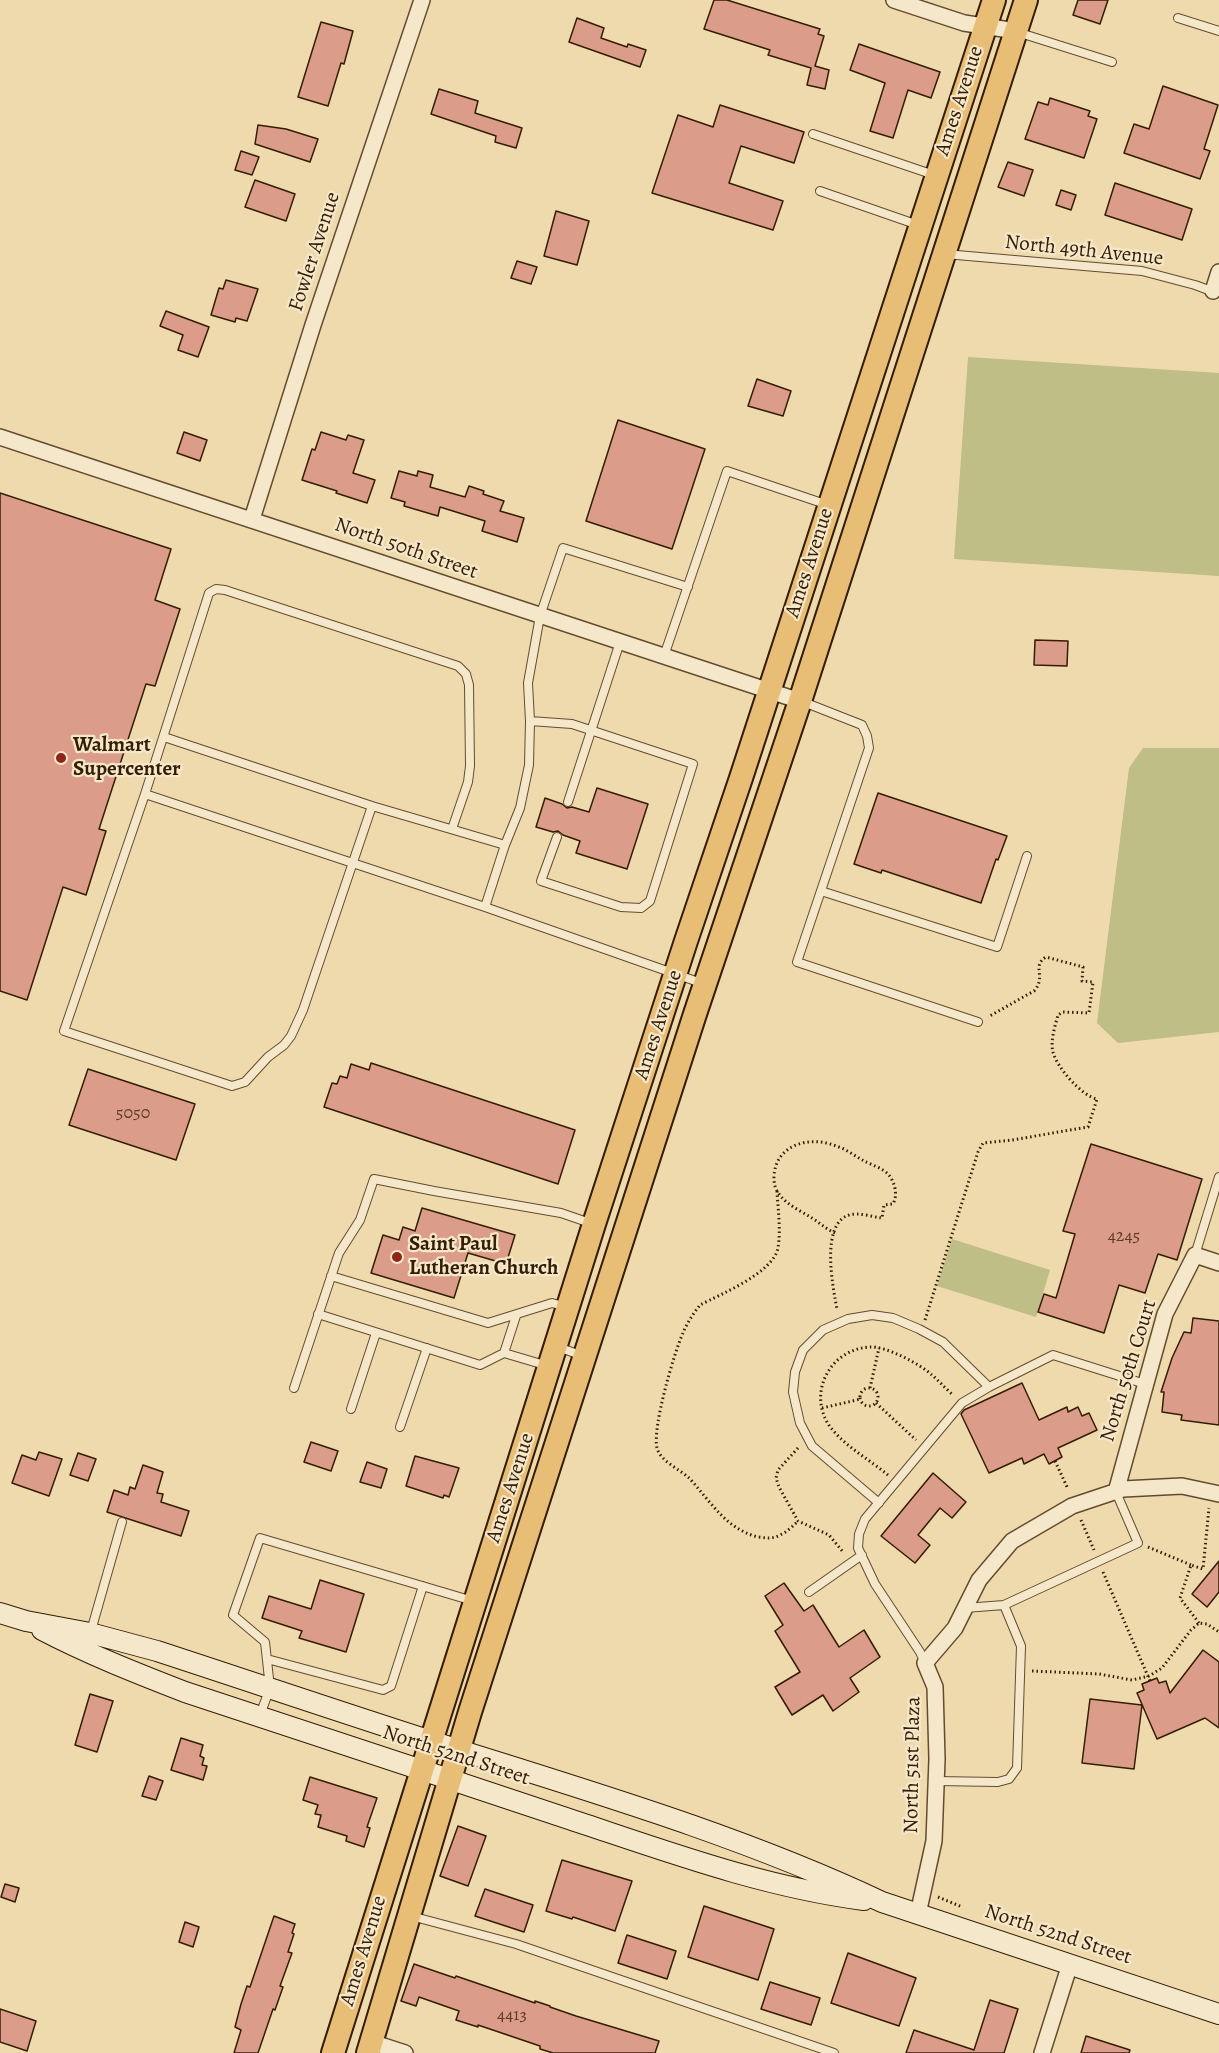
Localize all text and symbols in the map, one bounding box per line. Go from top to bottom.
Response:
street label: Ames Avenue [930,43,990,159]
street label: Fowler Avenue [284,189,346,315]
street label: North 49th Avenue [1003,230,1165,272]
street label: Ames Avenue [780,505,840,621]
street label: North 50th Street [331,513,481,585]
place label: Walmart Supercenter [73,733,181,783]
marker: Walmart Supercenter [54,751,68,765]
street label: Ames Avenue [629,967,689,1083]
house number: 5050 [116,1103,150,1125]
house number: 4245 [1108,1226,1140,1248]
place label: Saint Paul Lutheran Church [409,1232,558,1282]
marker: Saint Paul Lutheran Church [390,1250,404,1264]
street label: North 50th Court [1095,1297,1163,1445]
street label: Ames Avenue [481,1430,541,1546]
street label: North 51st Plaza [899,1696,927,1834]
street label: North 52nd Street [379,1720,533,1792]
street label: Ames Avenue [335,1893,393,2009]
street label: North 52nd Street [981,1899,1135,1971]
house number: 4413 [497,2005,527,2027]

